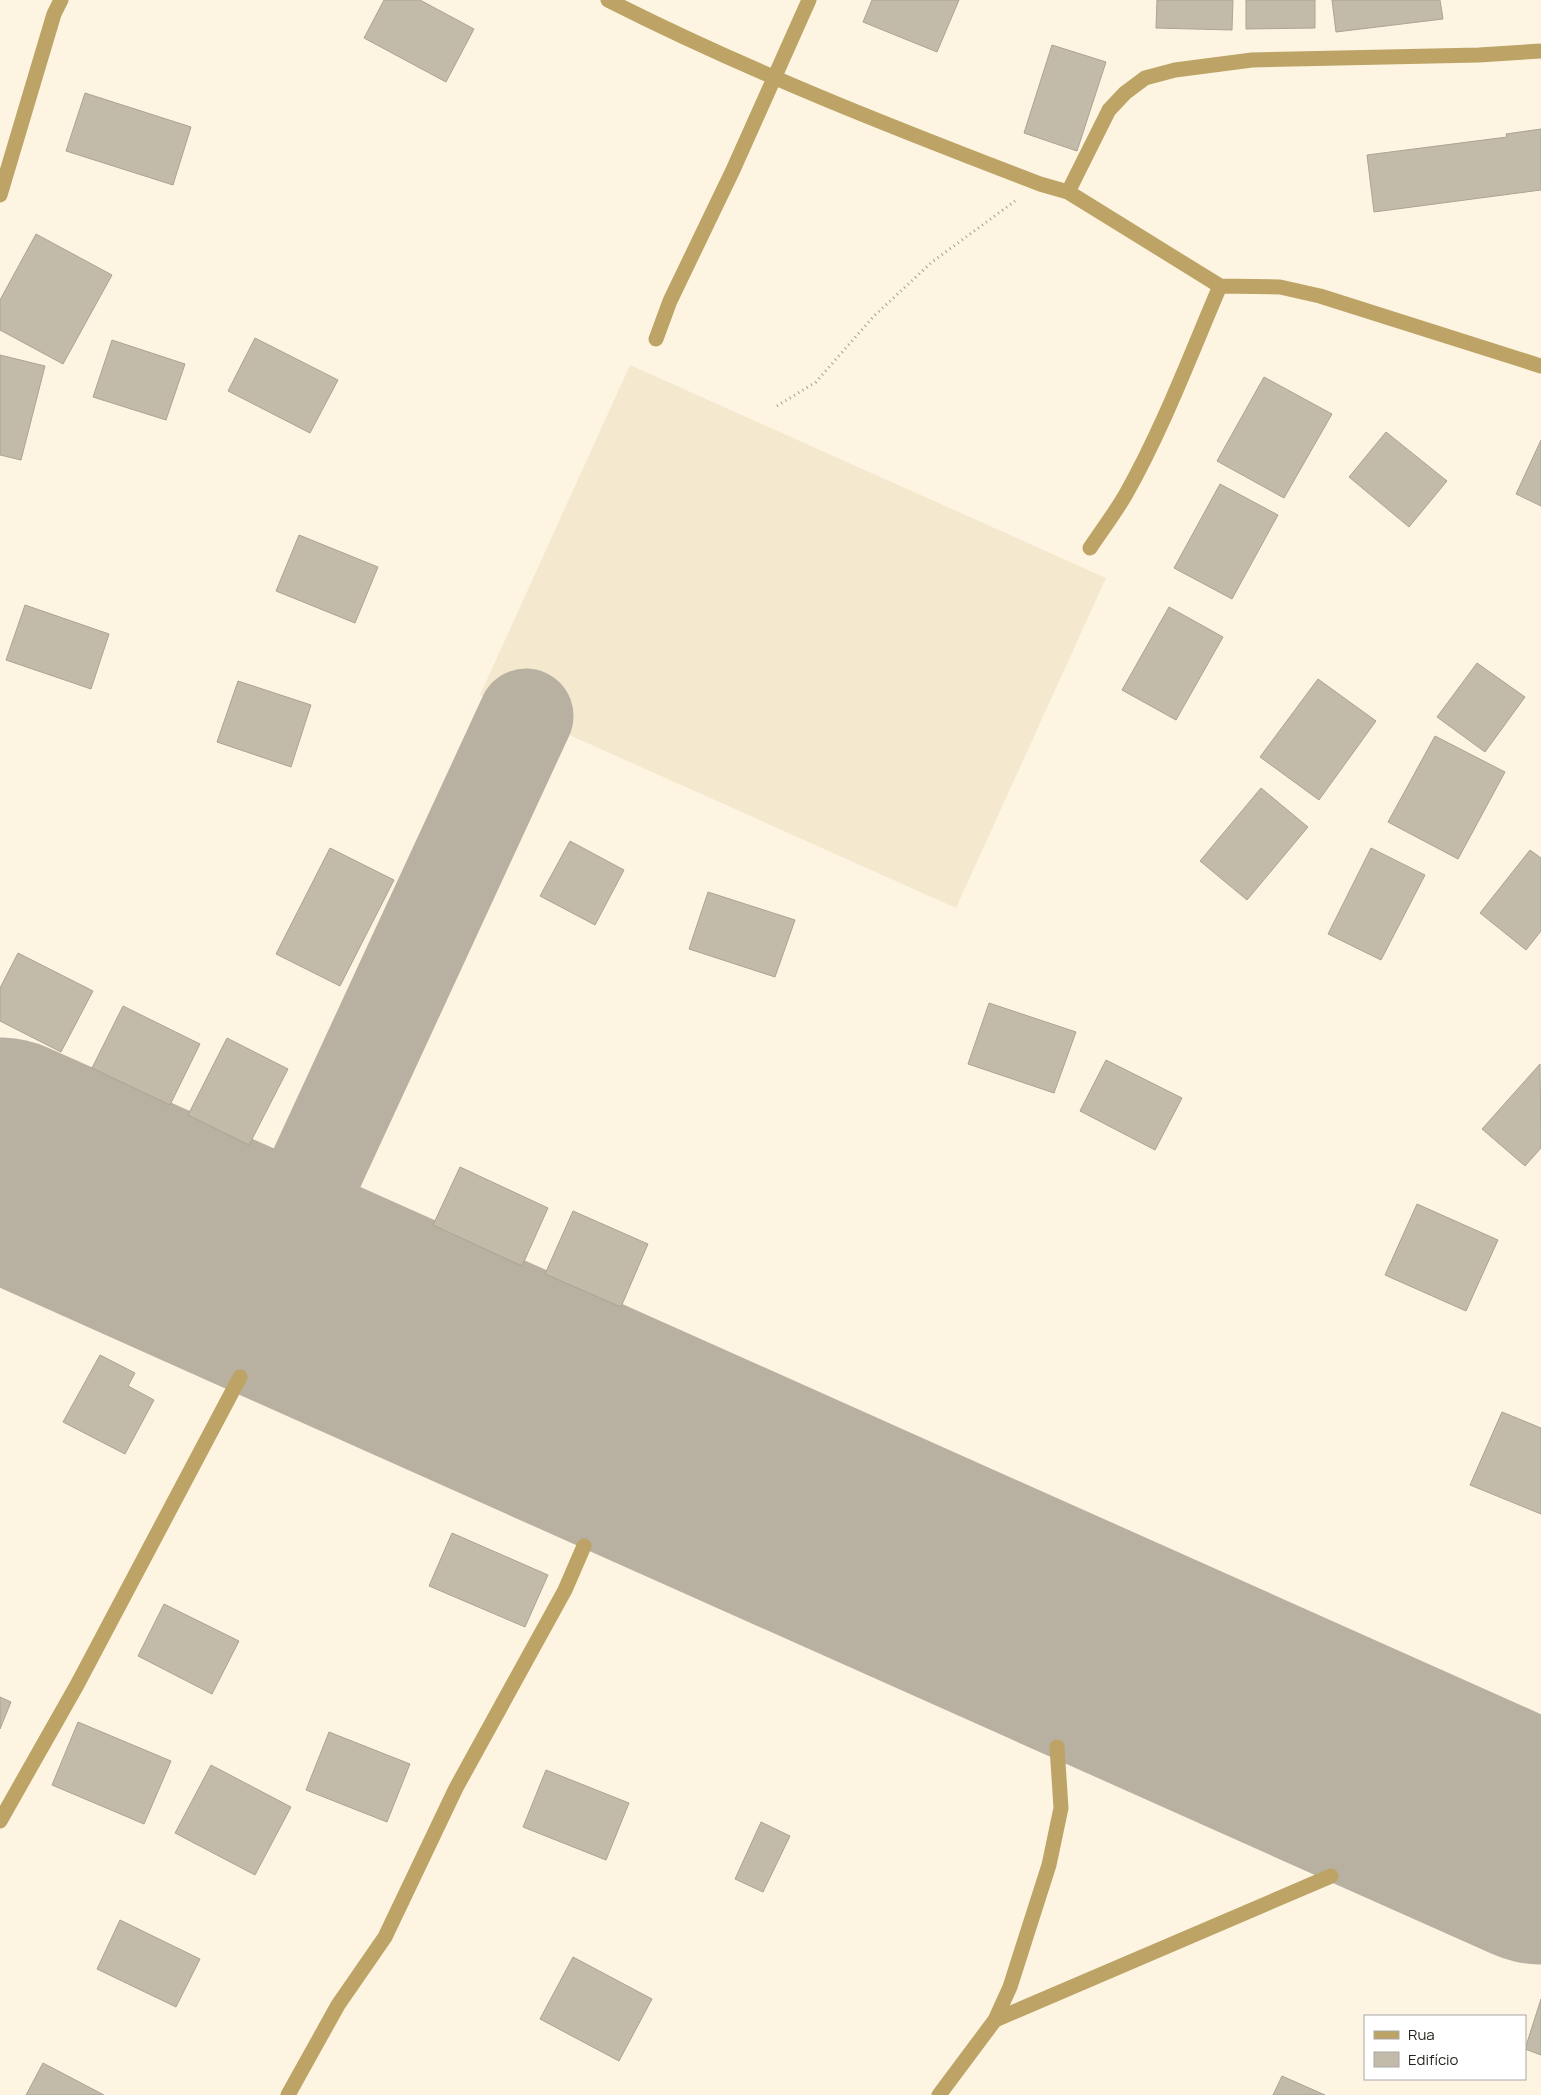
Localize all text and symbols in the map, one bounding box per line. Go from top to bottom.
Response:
legend [1364,2015,1526,2080]
text: Rua [1408,2024,1435,2045]
text: Edifício [1408,2049,1459,2070]

